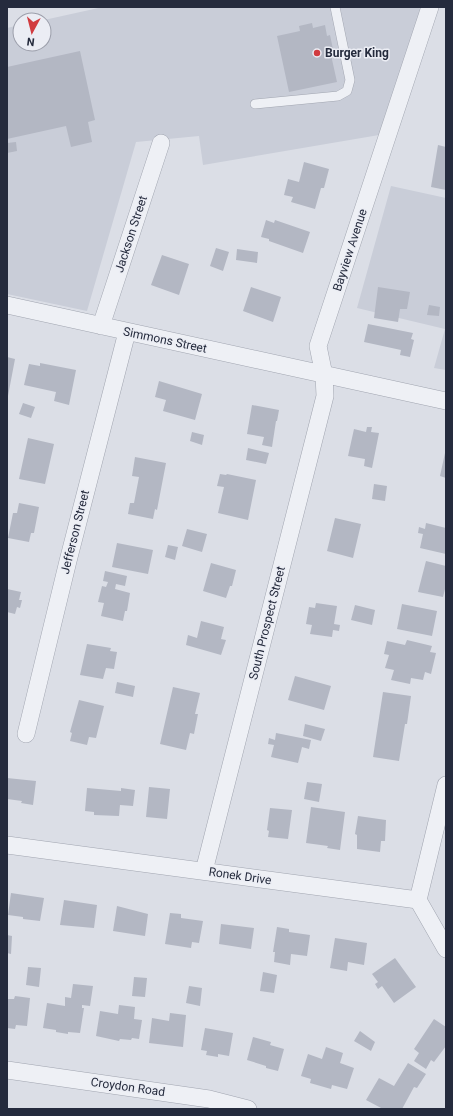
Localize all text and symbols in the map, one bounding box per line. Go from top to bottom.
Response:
north arrow [12,12,52,52]
text: N [26,34,35,48]
place label: Burger King [325,46,389,60]
marker: Burger King [312,48,322,58]
street label: Jackson Street [112,194,150,274]
street label: Bayview Avenue [330,207,370,293]
street label: Simmons Street [122,324,208,356]
street label: Jefferson Street [58,489,92,575]
street label: South Prospect Street [246,565,288,681]
street label: Ronek Drive [208,865,272,887]
street label: Croydon Road [90,1075,166,1099]

